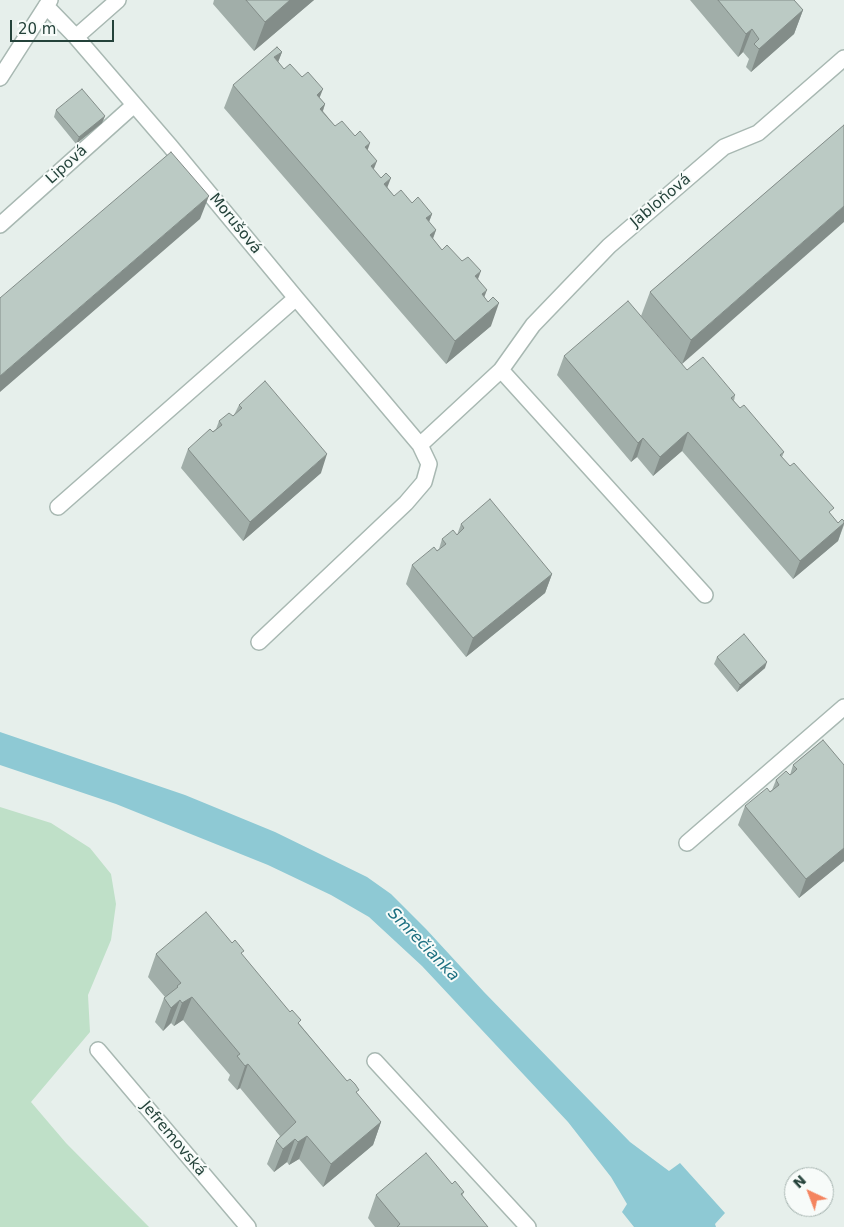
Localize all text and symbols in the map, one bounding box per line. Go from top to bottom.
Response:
scale bar [12,10,116,42]
text: 20 m [18,20,56,38]
street label: Lipová [43,142,91,188]
street label: Jabloňová [627,171,695,231]
street label: Morušová [205,190,265,258]
water label: Smrečianka [383,904,463,986]
street label: Jefremovská [137,1098,209,1180]
north arrow [784,1167,834,1217]
text: N [790,1172,809,1192]

